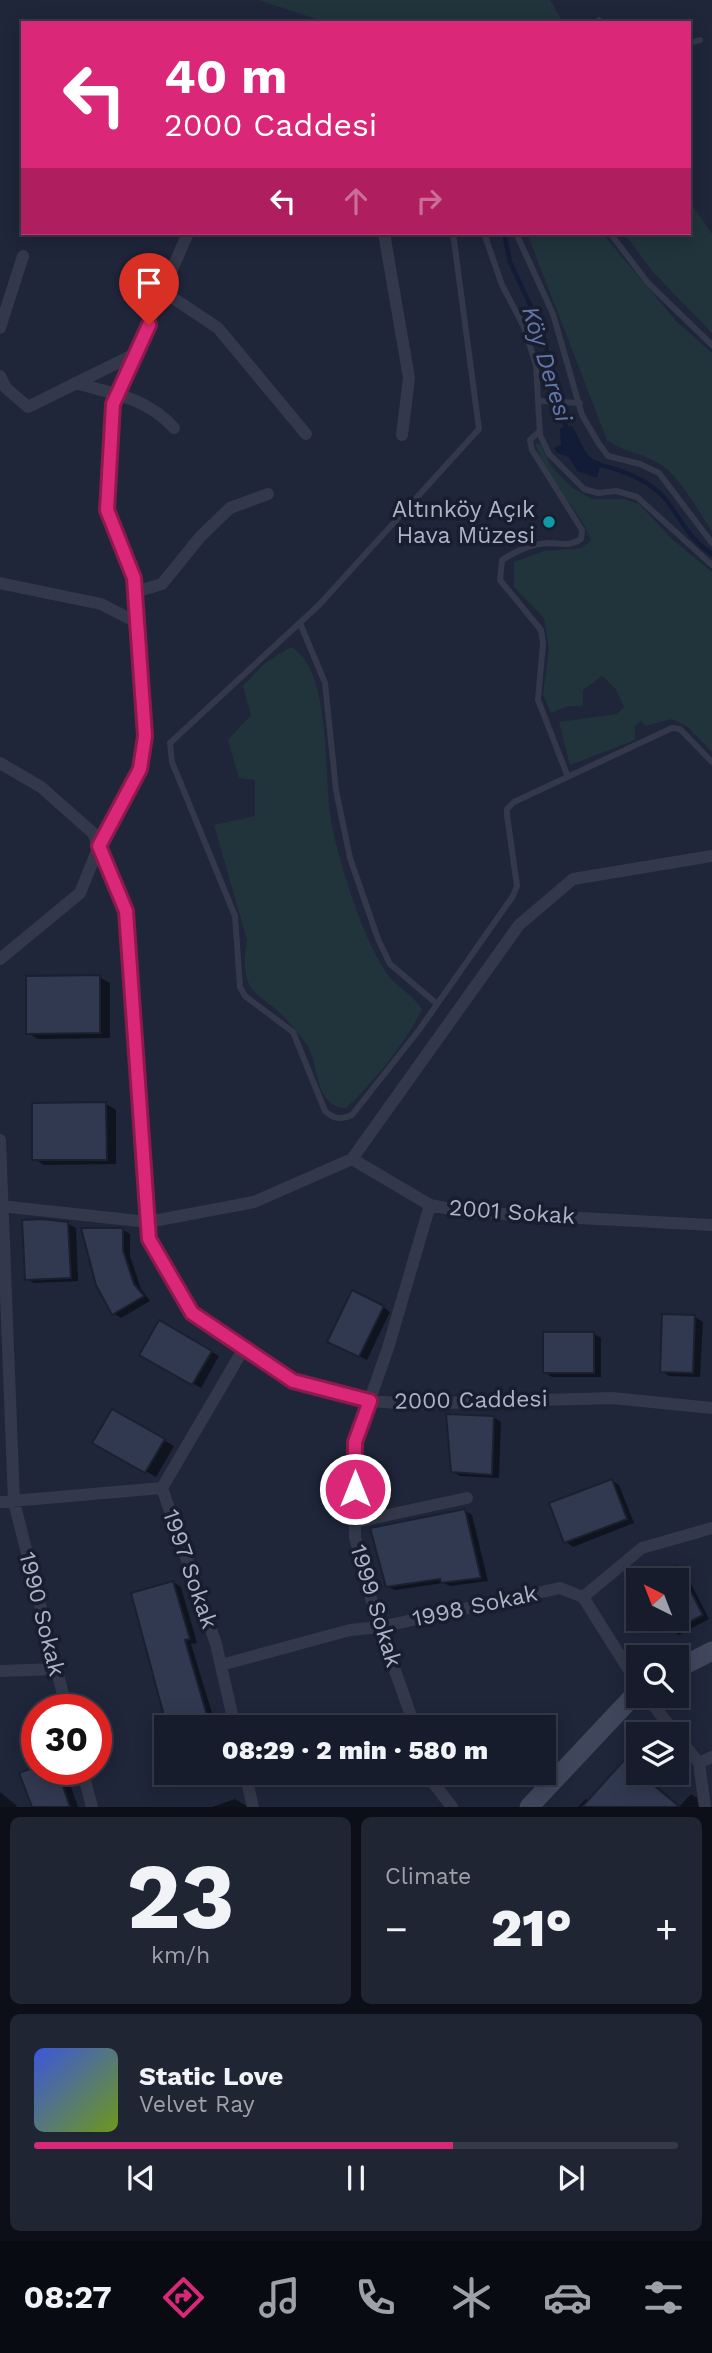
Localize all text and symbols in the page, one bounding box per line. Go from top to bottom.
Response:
text: 40 m [164,47,287,105]
icon: left [49,49,140,140]
text: 2000 Caddesi [164,106,377,144]
icon: left [264,182,302,220]
icon: ahead [337,182,375,220]
icon: right [410,182,448,220]
pin [119,253,179,325]
icon: arrive [130,264,168,302]
water label: Köy Deresi [516,303,578,426]
place label: Altınköy Açık Hava Müzesi [392,496,535,549]
marker: Altınköy Açık Hava Müzesi [541,514,557,530]
street label: 2001 Sokak [448,1194,576,1230]
street label: 2000 Caddesi [394,1385,548,1415]
position arrow [318,1452,392,1526]
street label: 1997 Sokak [157,1506,223,1632]
street label: 1999 Sokak [345,1541,407,1671]
street label: 1990 Sokak [14,1549,70,1679]
north arrow [626,1568,690,1631]
map controls [626,1568,689,1785]
street label: 1998 Sokak [410,1580,540,1632]
button: search [626,1645,689,1708]
speed limit sign: 30 [21,1694,112,1785]
button: layers [626,1722,689,1785]
text: 08:29 · 2 min · 580 m [222,1735,488,1765]
text: 23 [126,1843,235,1950]
text: Climate [385,1863,471,1890]
text: 21° [491,1898,572,1959]
text: − [385,1907,408,1951]
text: + [655,1907,678,1951]
text: km/h [151,1942,210,1969]
text: Static Love [139,2061,283,2091]
text: Velvet Ray [139,2091,255,2118]
icon: previous [122,2159,160,2197]
icon: pause [337,2159,375,2197]
icon: next [552,2159,590,2197]
icon: directions [159,2273,208,2322]
icon: music [255,2273,304,2322]
icon: phone [351,2273,400,2322]
icon: climate [447,2273,496,2322]
icon: car [543,2273,592,2322]
icon: filters [639,2273,688,2322]
text: 08:27 [24,2278,112,2316]

